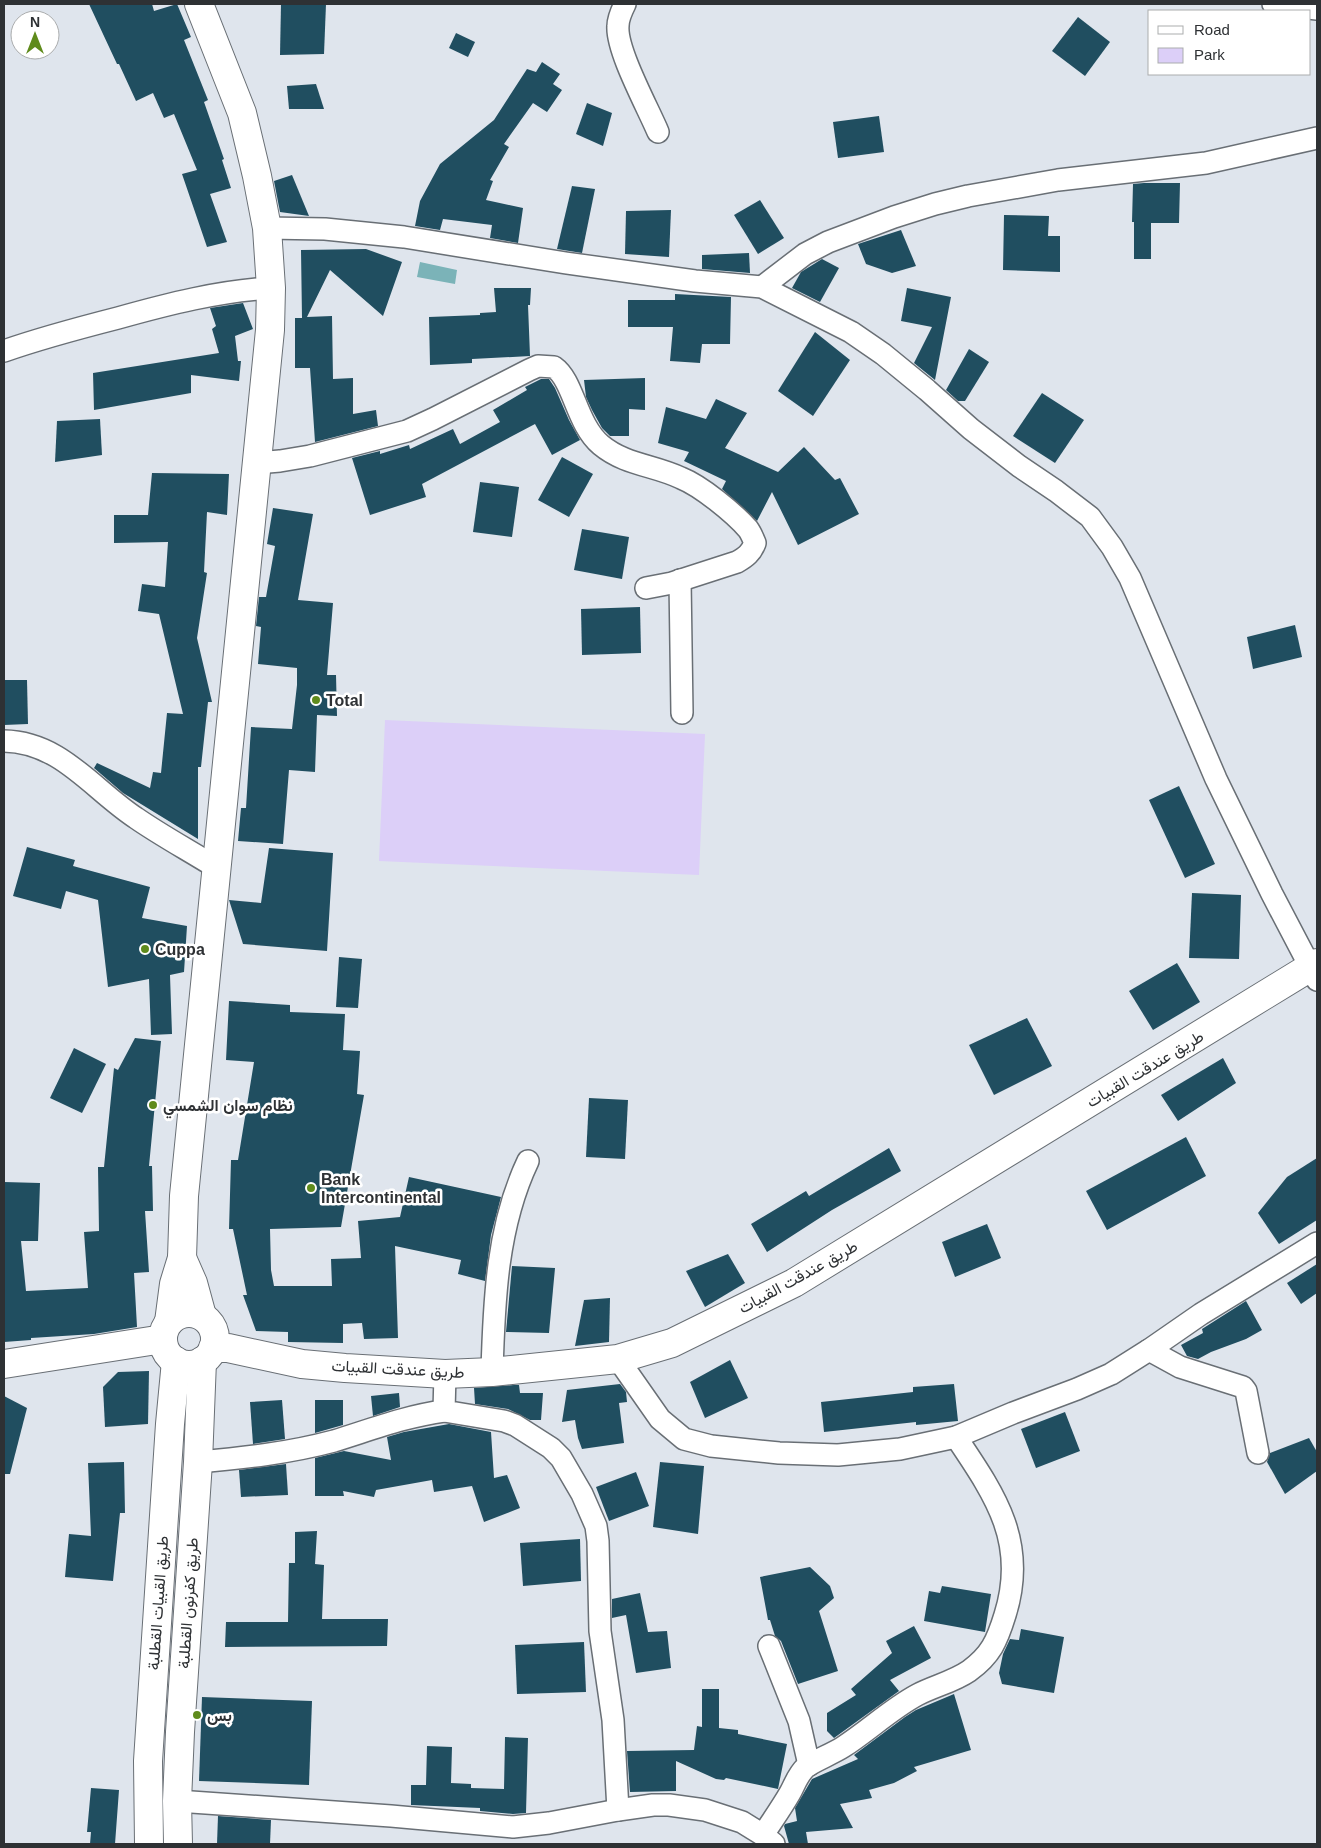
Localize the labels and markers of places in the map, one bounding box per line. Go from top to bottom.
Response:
place label: Total [326,692,363,709]
marker: Total [310,694,322,706]
place label: Cuppa [155,941,205,958]
marker: Cuppa [139,943,151,955]
place label: نظام سوان الشمسي [163,1097,293,1119]
marker: نظام سوان الشمسي [147,1099,159,1111]
place label: Bank Intercontinental [321,1171,441,1206]
marker: Bank Intercontinental [305,1182,317,1194]
place label: بس [207,1707,232,1725]
marker: بس [191,1709,203,1721]

